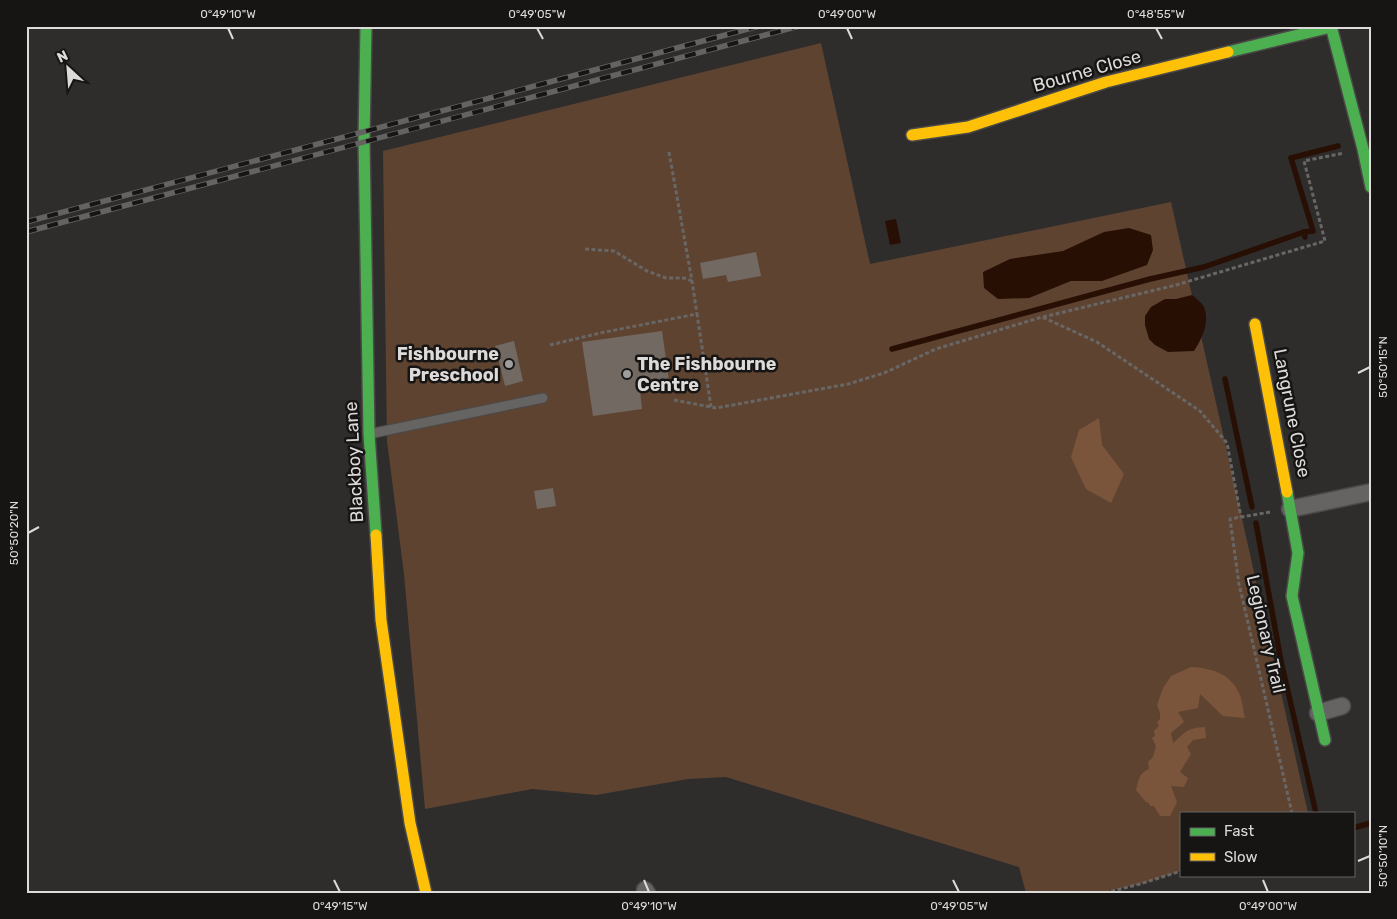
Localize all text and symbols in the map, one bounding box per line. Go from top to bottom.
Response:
text: 0°49'10"W [200,7,256,21]
text: 0°49'05"W [508,7,566,21]
text: 0°49'00"W [818,7,876,21]
text: 0°48'55"W [1127,7,1185,21]
north arrow [42,42,92,92]
street label: Bourne Close [1030,45,1144,97]
text: N [54,47,71,67]
text: 50°50'15"N [1376,336,1390,398]
place label: Fishbourne Preschool [397,343,499,386]
street label: Langrune Close [1269,347,1315,479]
place label: The Fishbourne Centre [637,353,777,396]
marker: Fishbourne Preschool [503,358,515,370]
marker: The Fishbourne Centre [621,368,633,380]
street label: Blackboy Lane [340,401,368,523]
text: 50°50'20"N [7,501,21,565]
street label: Legionary Trail [1242,573,1290,695]
legend [1180,812,1354,876]
text: Fast [1224,822,1254,840]
text: 50°50'10"N [1376,825,1390,887]
text: Slow [1224,848,1257,866]
text: 0°49'15"W [312,899,368,913]
text: 0°49'10"W [621,899,677,913]
text: 0°49'05"W [930,899,988,913]
text: 0°49'00"W [1239,899,1297,913]

